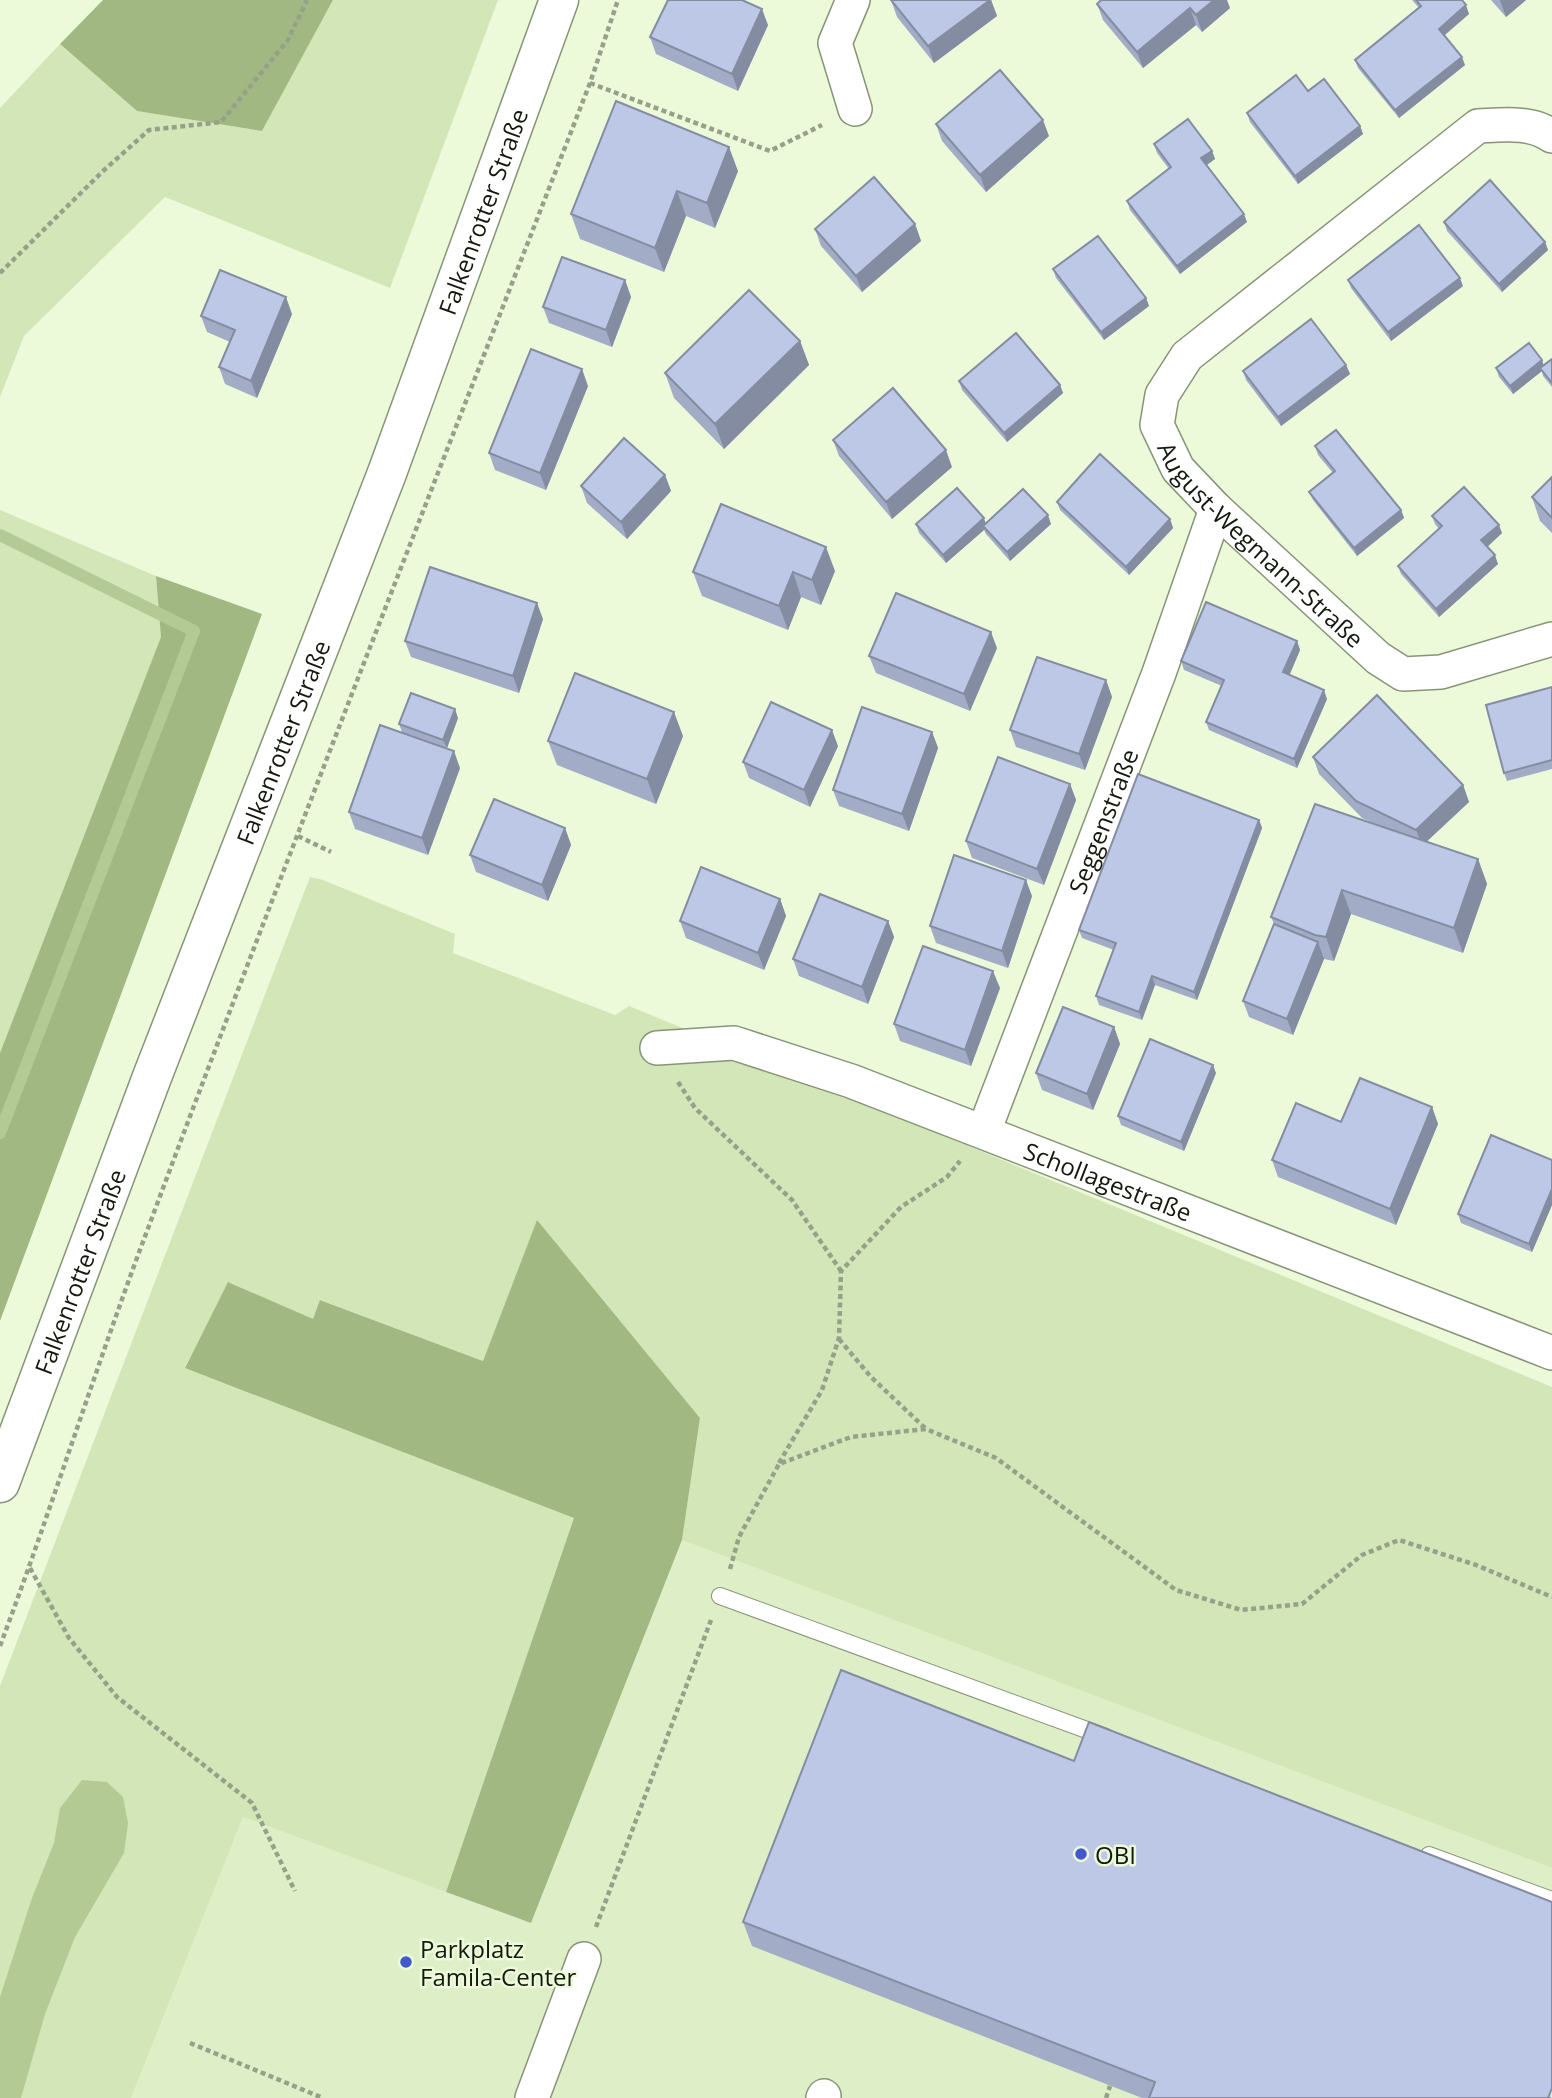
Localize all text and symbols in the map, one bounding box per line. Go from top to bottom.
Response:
street label: Falkenrotter Straße [430,104,535,319]
street label: August-Wegmann-Straße [1151,436,1372,654]
street label: Falkenrotter Straße [228,635,337,849]
street label: Seggenstraße [1060,744,1145,898]
street label: Schollagestraße [1019,1133,1197,1228]
street label: Falkenrotter Straße [26,1164,133,1379]
place label: OBI [1095,1838,1136,1871]
marker: OBI [1073,1846,1089,1862]
place label: Parkplatz Famila-Center [420,1932,576,1993]
marker: Parkplatz Famila-Center [398,1954,414,1970]

